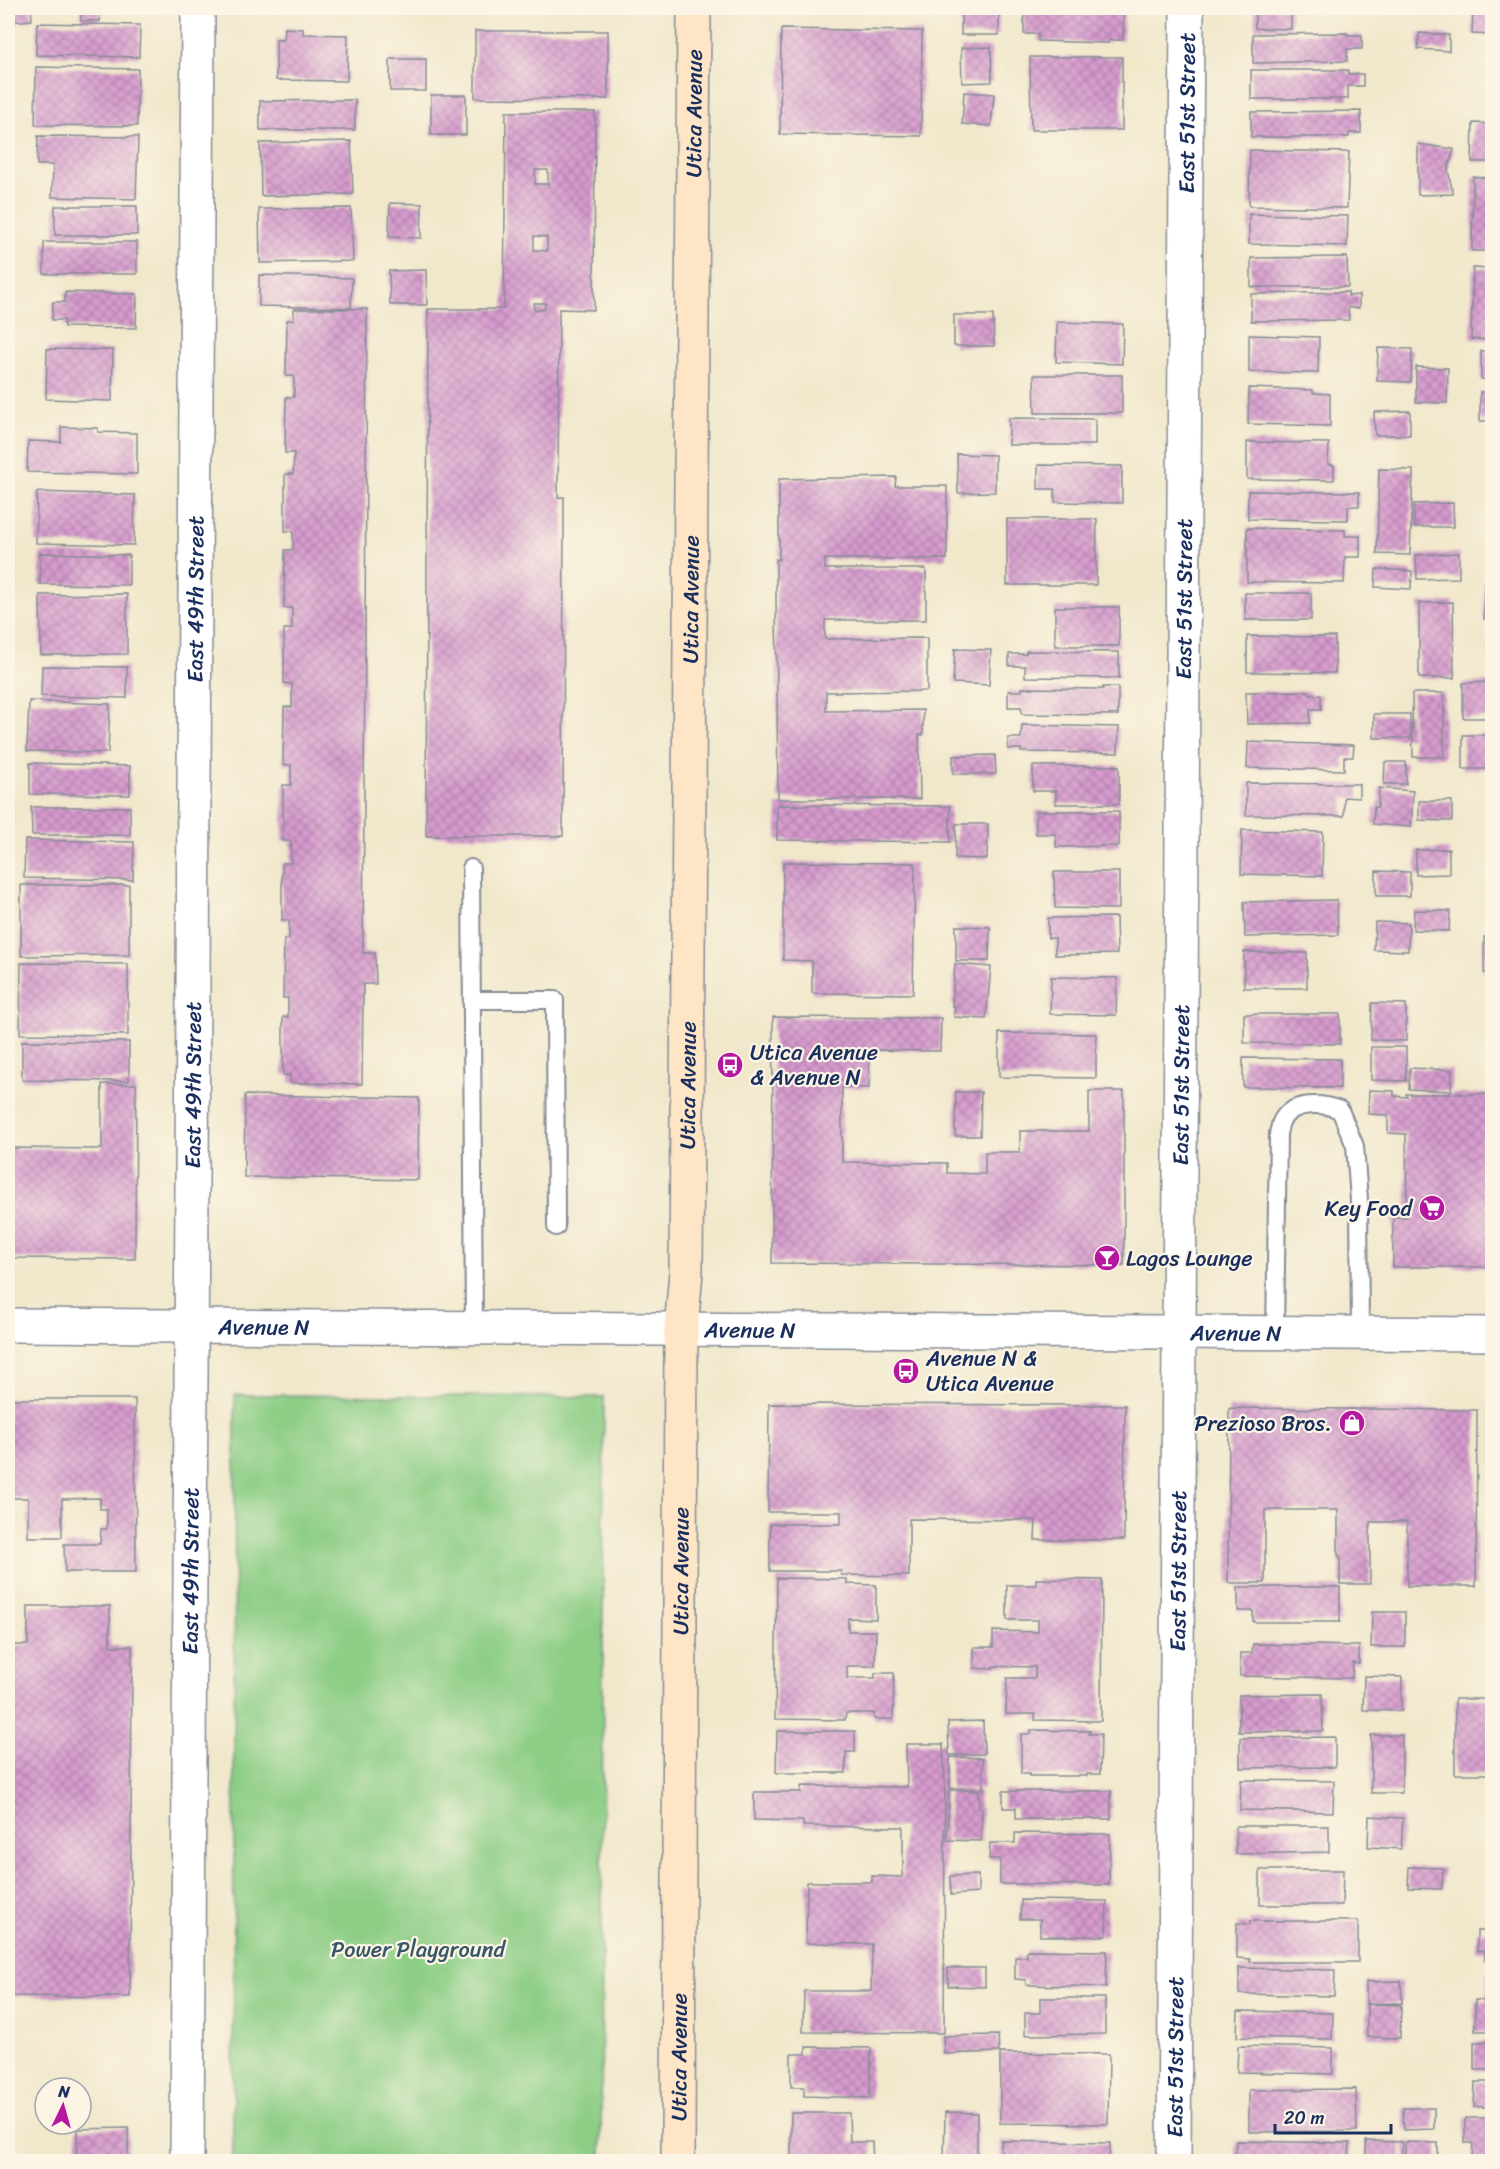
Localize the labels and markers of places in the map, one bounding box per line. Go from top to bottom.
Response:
place label: Utica Avenue & Avenue N [750,1033,878,1097]
bus stop icon: Utica Avenue & Avenue N [715,1050,745,1080]
place label: Key Food [1325,1189,1413,1228]
supermarket icon: Key Food [1417,1193,1447,1223]
place label: Lagos Lounge [1126,1239,1253,1278]
bar icon: Lagos Lounge [1092,1243,1122,1273]
place label: Avenue N & Utica Avenue [925,1339,1054,1403]
bus stop icon: Avenue N & Utica Avenue [891,1356,921,1386]
place label: Prezioso Bros. [1194,1404,1332,1443]
shop icon: Prezioso Bros. [1337,1408,1367,1438]

